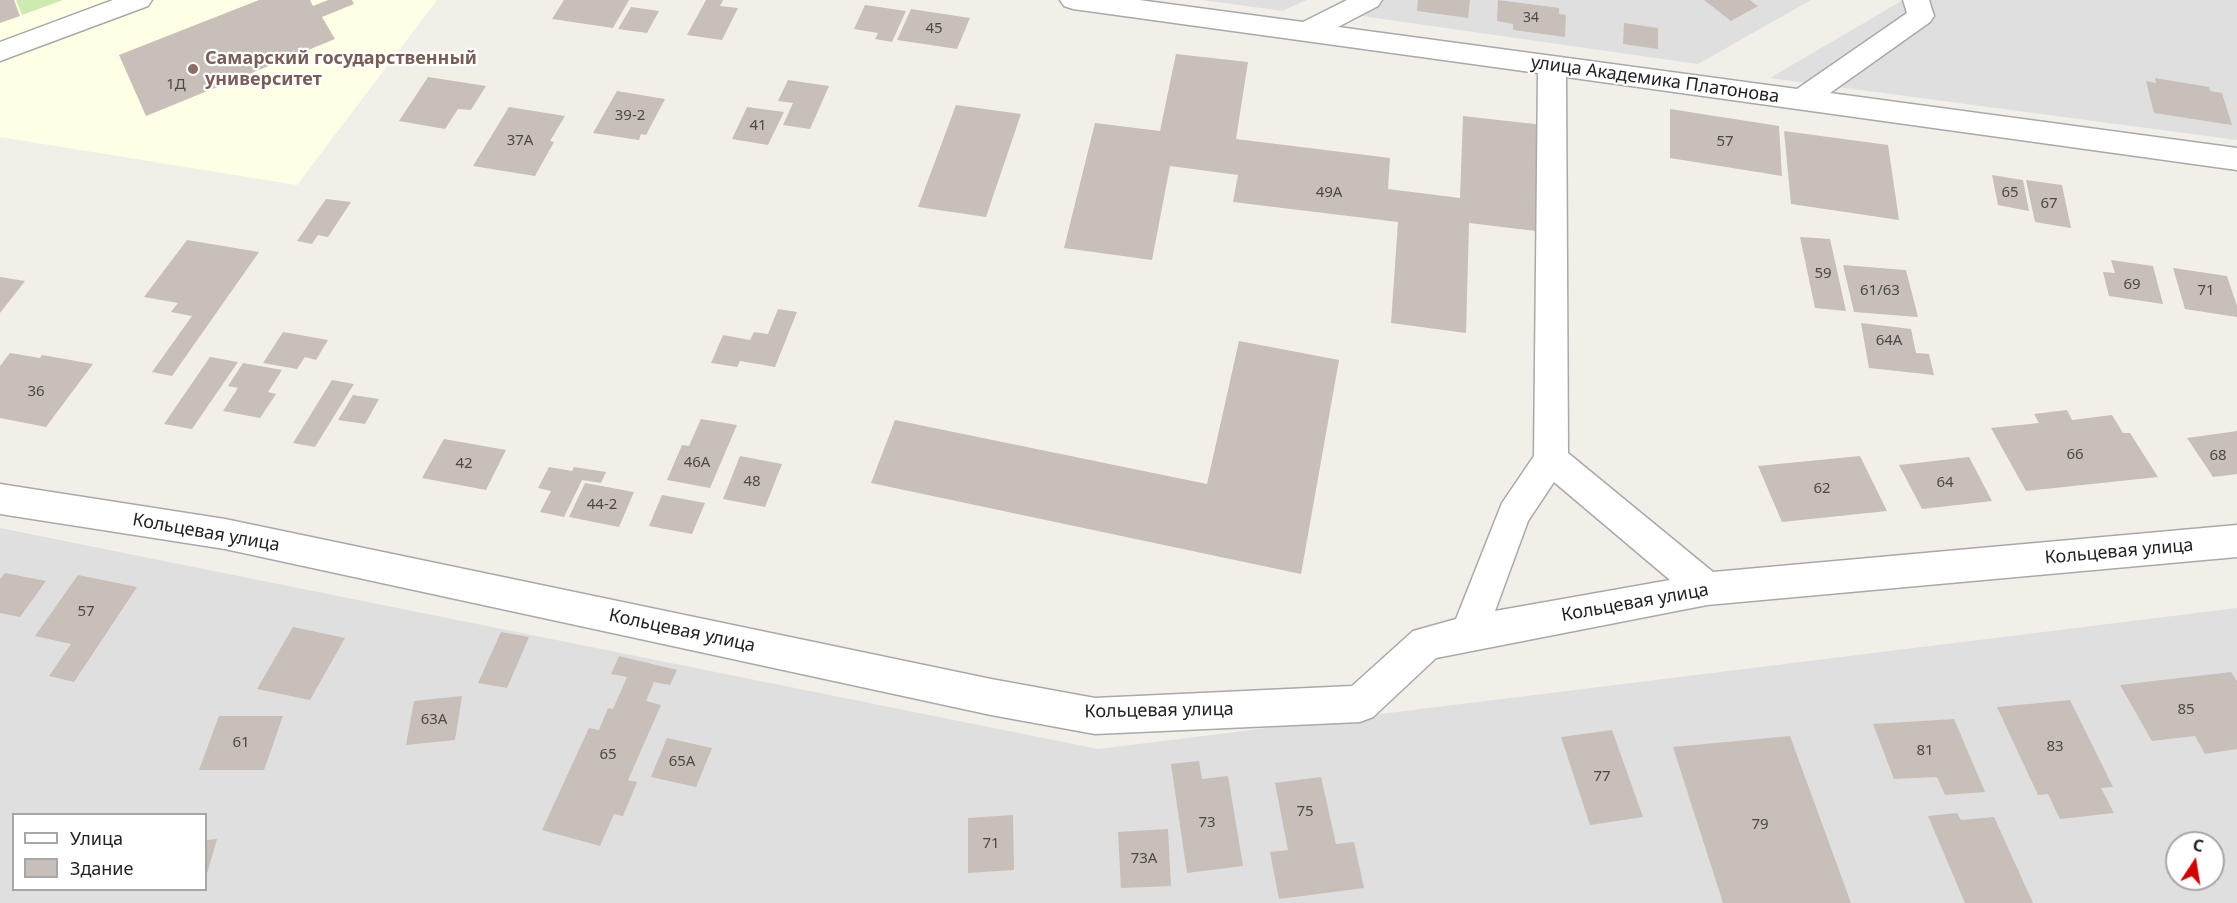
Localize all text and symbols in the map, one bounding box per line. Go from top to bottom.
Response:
house number: 34 [1523,10,1539,26]
house number: 45 [925,20,943,38]
place label: Самарский государственный университет [205,48,477,90]
street label: улица Академика Платонова [1529,52,1781,108]
marker: Самарский государственный университет [186,62,200,76]
house number: 1Д [166,76,186,94]
house number: 39-2 [615,107,645,125]
house number: 41 [749,117,767,135]
house number: 37А [507,132,533,150]
house number: 57 [1716,133,1734,151]
house number: 49А [1316,184,1342,202]
house number: 65 [2001,184,2019,202]
house number: 67 [2040,195,2058,213]
house number: 59 [1814,265,1832,283]
house number: 69 [2123,276,2141,294]
house number: 61/63 [1860,282,1900,300]
house number: 71 [2197,282,2215,300]
house number: 64А [1876,332,1902,350]
house number: 36 [27,383,45,401]
house number: 66 [2066,446,2084,464]
house number: 68 [2209,447,2227,465]
house number: 46А [684,454,710,472]
house number: 42 [455,455,473,473]
house number: 48 [743,473,761,491]
house number: 64 [1936,474,1954,492]
house number: 62 [1813,480,1831,498]
house number: 44-2 [587,496,617,514]
street label: Кольцевая улица [131,509,281,557]
street label: Кольцевая улица [2044,535,2194,569]
street label: Кольцевая улица [1560,579,1710,627]
house number: 57 [77,603,95,621]
street label: Кольцевая улица [607,605,757,657]
street label: Кольцевая улица [1084,699,1234,723]
house number: 85 [2177,701,2195,719]
house number: 63А [421,711,447,729]
house number: 61 [232,734,250,752]
house number: 83 [2046,738,2064,756]
house number: 81 [1916,742,1934,760]
house number: 65 [599,746,617,764]
house number: 65А [669,753,695,771]
house number: 77 [1593,768,1611,786]
house number: 75 [1296,803,1314,821]
legend [12,813,207,891]
house number: 73 [1198,814,1216,832]
house number: 79 [1751,816,1769,834]
text: Улица [70,826,123,850]
north arrow [2165,831,2225,891]
text: С [2191,834,2206,857]
house number: 71 [982,835,1000,853]
house number: 73А [1131,850,1157,868]
text: Здание [70,856,133,880]

